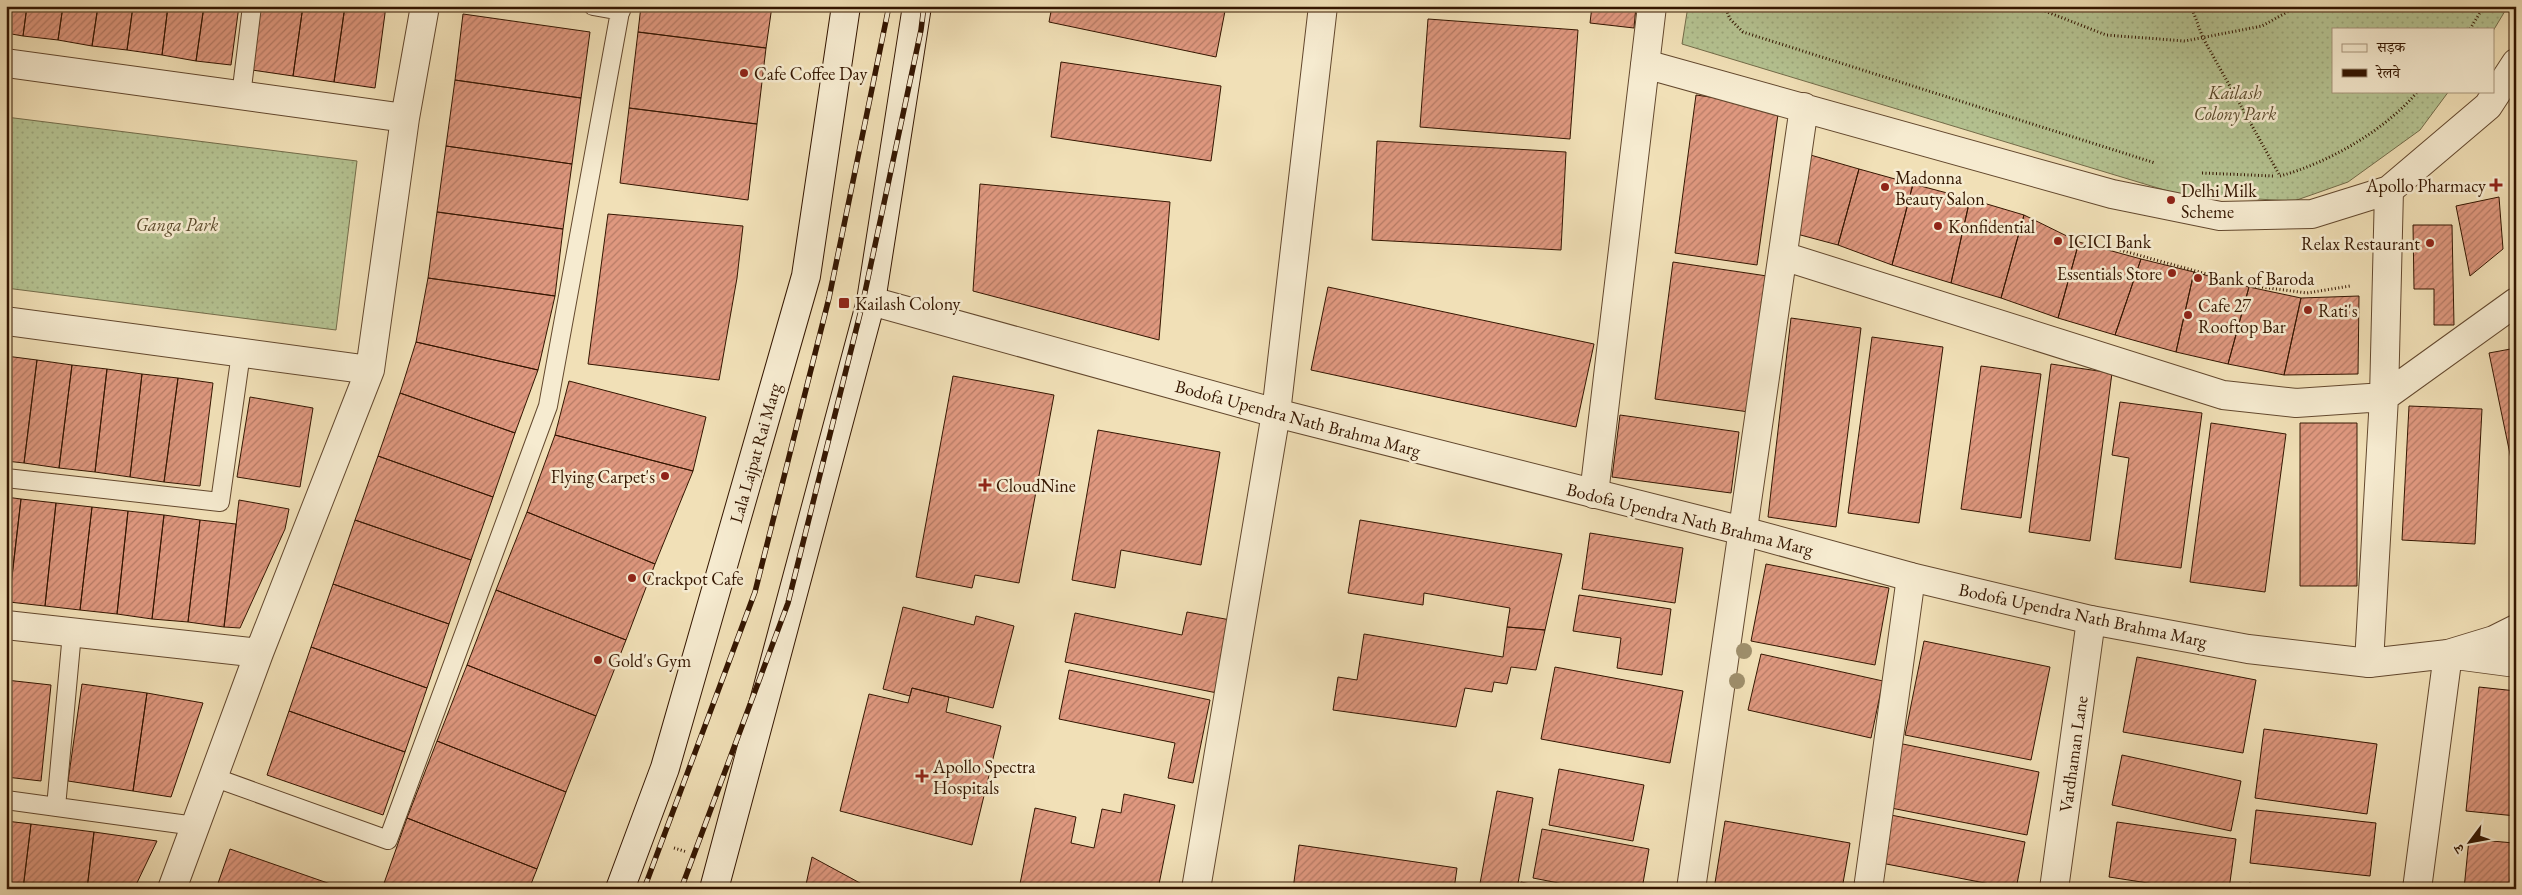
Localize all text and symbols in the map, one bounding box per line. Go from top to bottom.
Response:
legend [2332,28,2494,92]
text: सड़क [2376,37,2406,56]
place label: Cafe Coffee Day [754,62,867,85]
text: रेलवे [2375,63,2401,82]
marker: Cafe Coffee Day [738,67,750,79]
park label: Kailash Colony Park [2194,81,2276,126]
place label: Madonna Beauty Salon [1895,166,1985,210]
place label: Apollo Pharmacy [2365,174,2486,197]
place label: Delhi Milk Scheme [2181,179,2257,223]
marker: Apollo Pharmacy [2490,179,2502,191]
marker: Madonna Beauty Salon [1879,181,1891,193]
marker: Delhi Milk Scheme [2165,194,2177,206]
park label: Ganga Park [136,213,218,237]
place label: Konfidential [1948,215,2035,238]
marker: Konfidential [1932,220,1944,232]
place label: ICICI Bank [2068,230,2152,253]
place label: Relax Restaurant [2301,232,2420,255]
marker: ICICI Bank [2052,235,2064,247]
marker: Relax Restaurant [2424,237,2436,249]
place label: Essentials Store [2057,262,2162,285]
marker: Essentials Store [2166,267,2178,279]
place label: Bank of Baroda [2208,267,2315,290]
marker: Bank of Baroda [2192,272,2204,284]
place label: Kailash Colony [855,292,960,315]
place label: Cafe 27 Rooftop Bar [2198,294,2286,338]
marker: Kailash Colony [837,296,851,310]
place label: Rati's [2318,299,2358,322]
marker: Rati's [2302,304,2314,316]
marker: Cafe 27 Rooftop Bar [2182,309,2194,321]
street label: Bodofa Upendra Nath Brahma Marg [1173,374,1423,462]
street label: Lala Lajpat Rai Marg [724,380,786,526]
place label: Flying Carpet's [551,465,655,488]
marker: Flying Carpet's [659,470,671,482]
place label: CloudNine [996,474,1076,497]
street label: Bodofa Upendra Nath Brahma Marg [1564,477,1816,561]
marker: CloudNine [978,478,992,492]
place label: Crackpot Cafe [642,567,744,590]
marker: Crackpot Cafe [626,572,638,584]
street label: Bodofa Upendra Nath Brahma Marg [1957,577,2209,653]
place label: Gold's Gym [608,649,691,672]
marker: Gold's Gym [592,654,604,666]
street label: Vardhaman Lane [2053,694,2093,814]
place label: Apollo Spectra Hospitals [932,755,1036,799]
marker: Apollo Spectra Hospitals [915,769,929,783]
north arrow [2444,818,2494,868]
text: उ [2449,840,2469,858]

